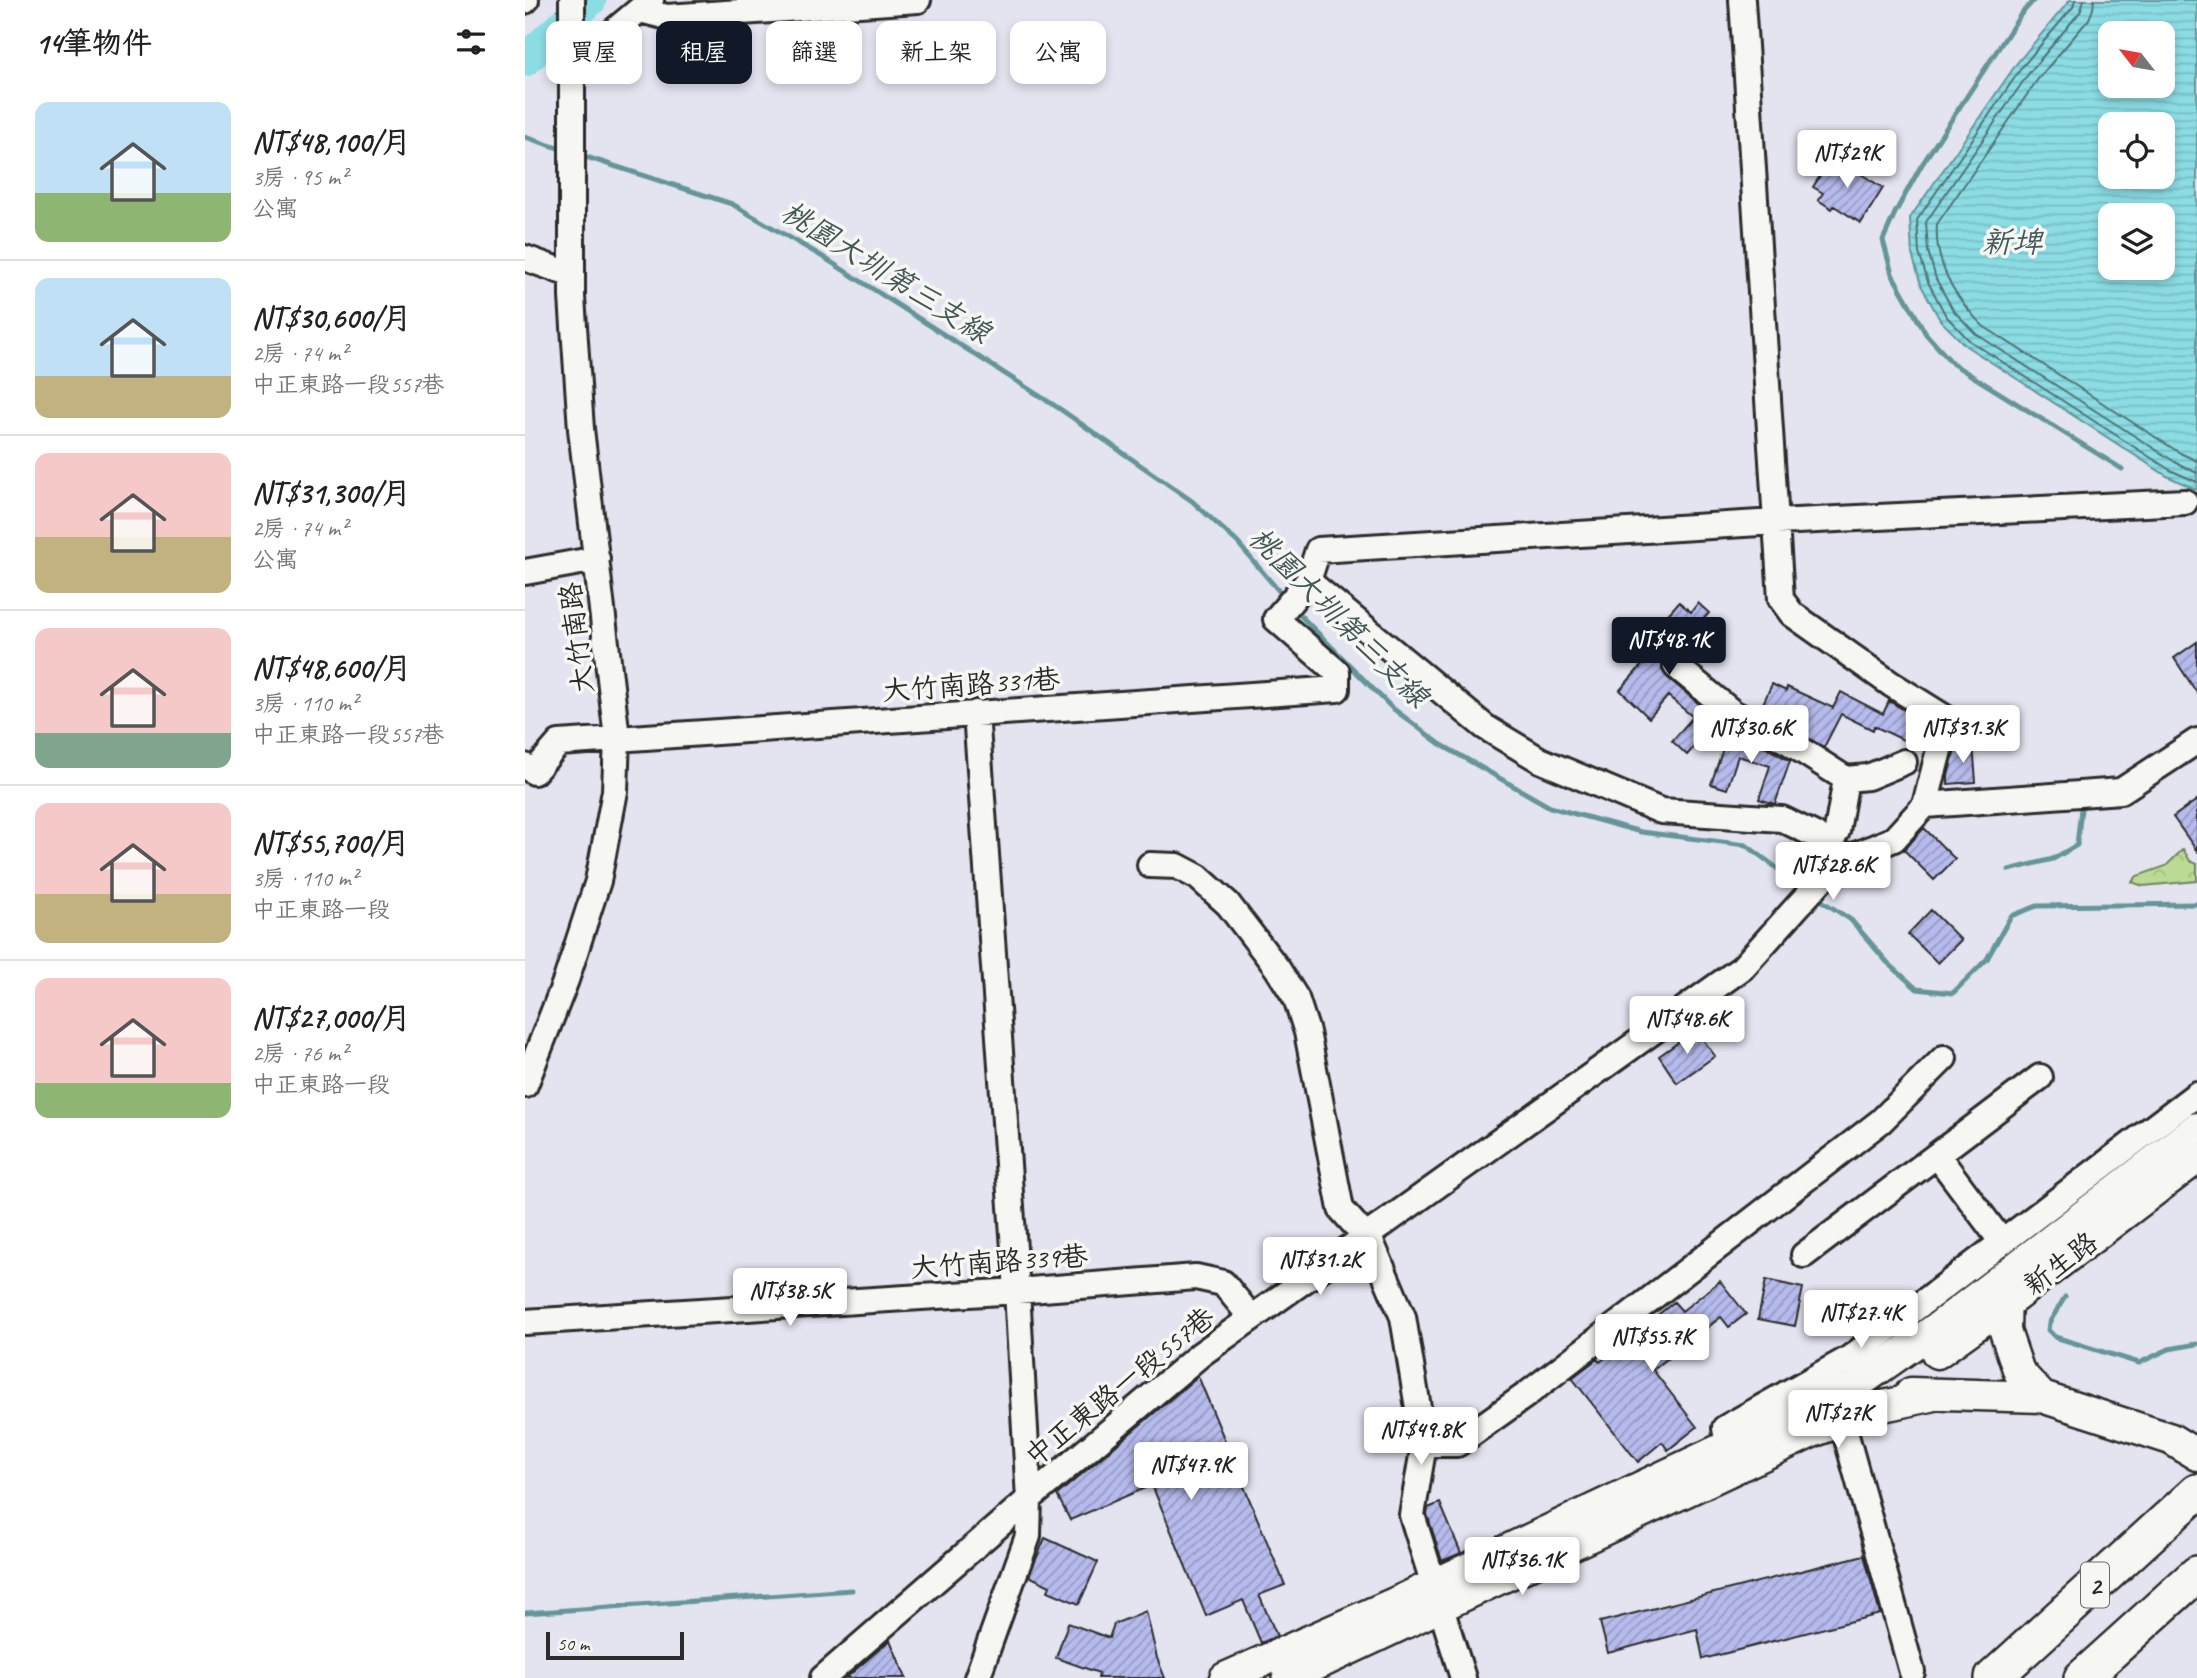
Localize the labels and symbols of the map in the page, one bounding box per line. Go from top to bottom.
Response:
north arrow [2098,21,2175,98]
pin: NT$29K [1790,130,1904,190]
water label: 桃園大圳第三支線 [774,192,1000,353]
water label: 新埤 [1982,223,2045,261]
water label: 桃園大圳第三支線 [1241,519,1439,717]
street label: 大竹南路 [552,580,601,696]
pin: NT$48.1K [1597,618,1741,677]
street label: 大竹南路331巷 [881,661,1062,708]
pin: NT$30.6K [1679,706,1823,765]
pin: NT$31.3K [1891,706,2035,765]
pin: NT$28.6K [1761,842,1905,902]
pin: NT$48.6K [1615,996,1759,1056]
street label: 新生路 [2016,1224,2104,1303]
street label: 大竹南路339巷 [909,1238,1090,1285]
pin: NT$31.2K [1248,1238,1392,1297]
pin: NT$38.5K [718,1268,862,1328]
pin: NT$27.4K [1789,1290,1933,1350]
street label: 中正東路一段557巷 [1017,1299,1222,1474]
pin: NT$55.7K [1580,1314,1724,1374]
pin: NT$27K [1781,1390,1895,1450]
pin: NT$49.8K [1349,1408,1493,1467]
pin: NT$47.9K [1119,1442,1263,1502]
pin: NT$36.1K [1450,1538,1594,1597]
road number: 2 [2081,1562,2109,1608]
scale bar [546,1629,684,1661]

